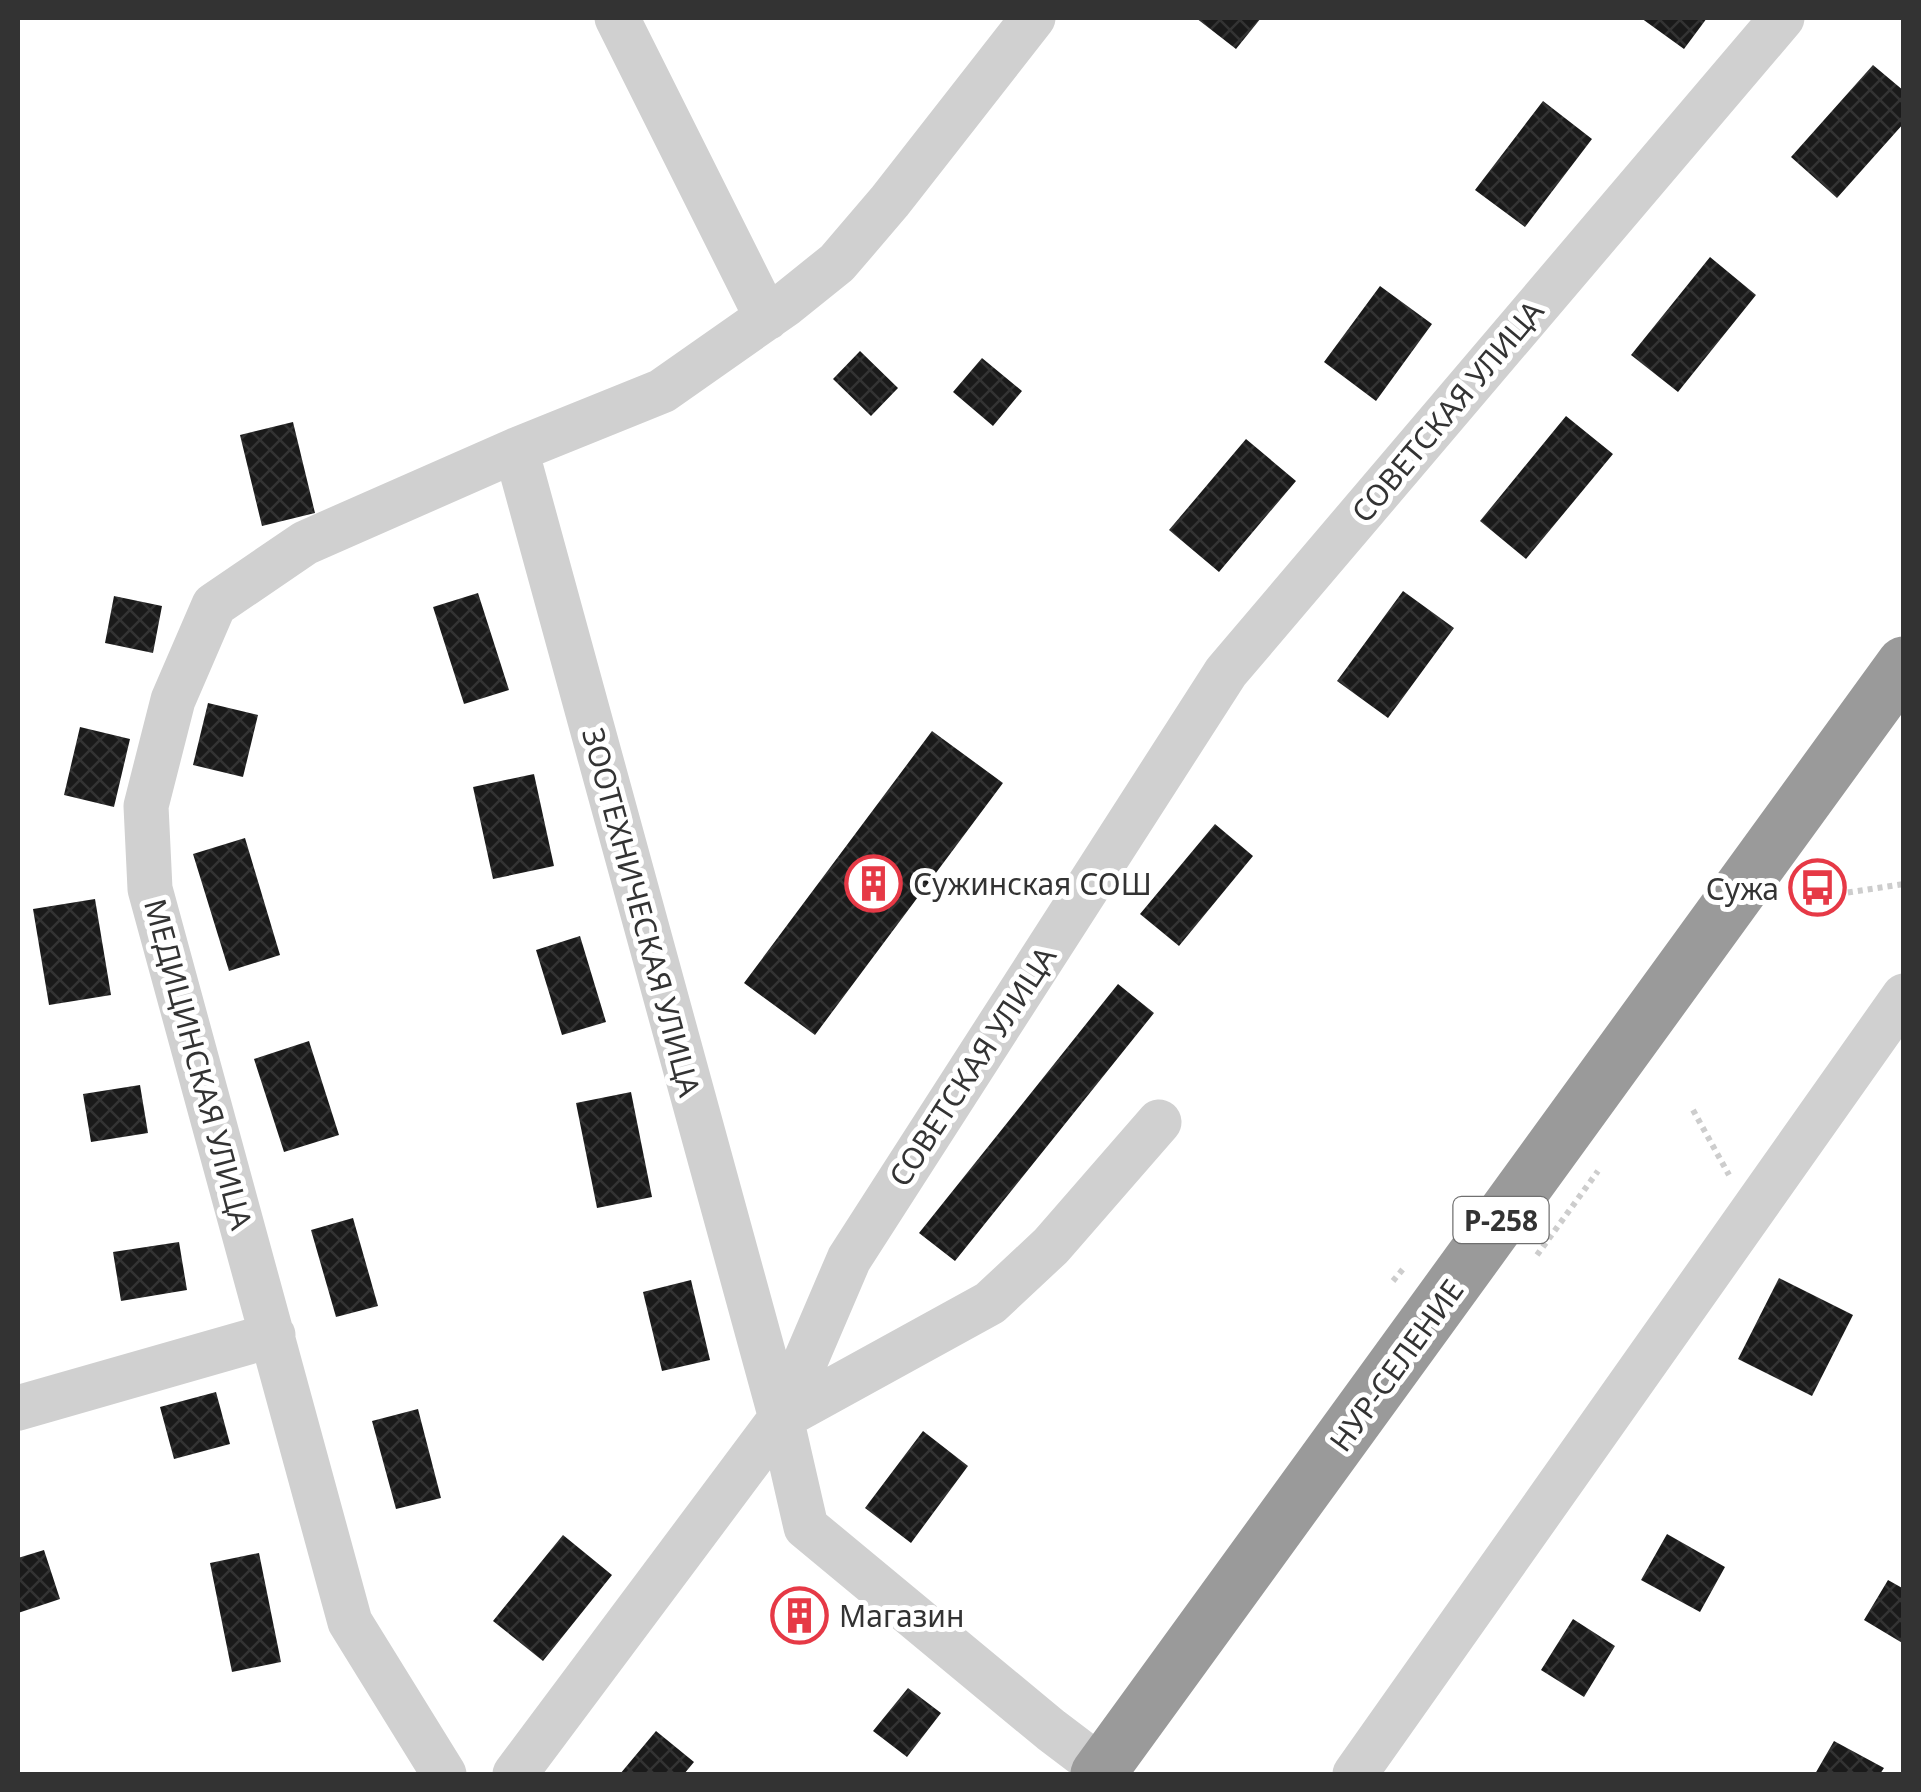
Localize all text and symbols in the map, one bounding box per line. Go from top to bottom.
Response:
street label: СОВЕТСКАЯ УЛИЦА [1342,291,1553,531]
street label: ЗООТЕХНИЧЕСКАЯ УЛИЦА [573,723,711,1102]
building icon: Сужинская СОШ [844,853,904,913]
bus stop icon: Сужа [1788,858,1848,918]
place label: Сужинская СОШ [913,863,1152,904]
place label: Сужа [1706,868,1779,909]
street label: МЕДИЦИНСКАЯ УЛИЦА [135,894,263,1235]
street label: СОВЕТСКАЯ УЛИЦА [879,937,1065,1194]
road number: Р-258 [1454,1197,1548,1243]
street label: НУР-СЕЛЕНИЕ [1320,1271,1472,1459]
building icon: Магазин [770,1585,830,1645]
place label: Магазин [839,1595,964,1636]

